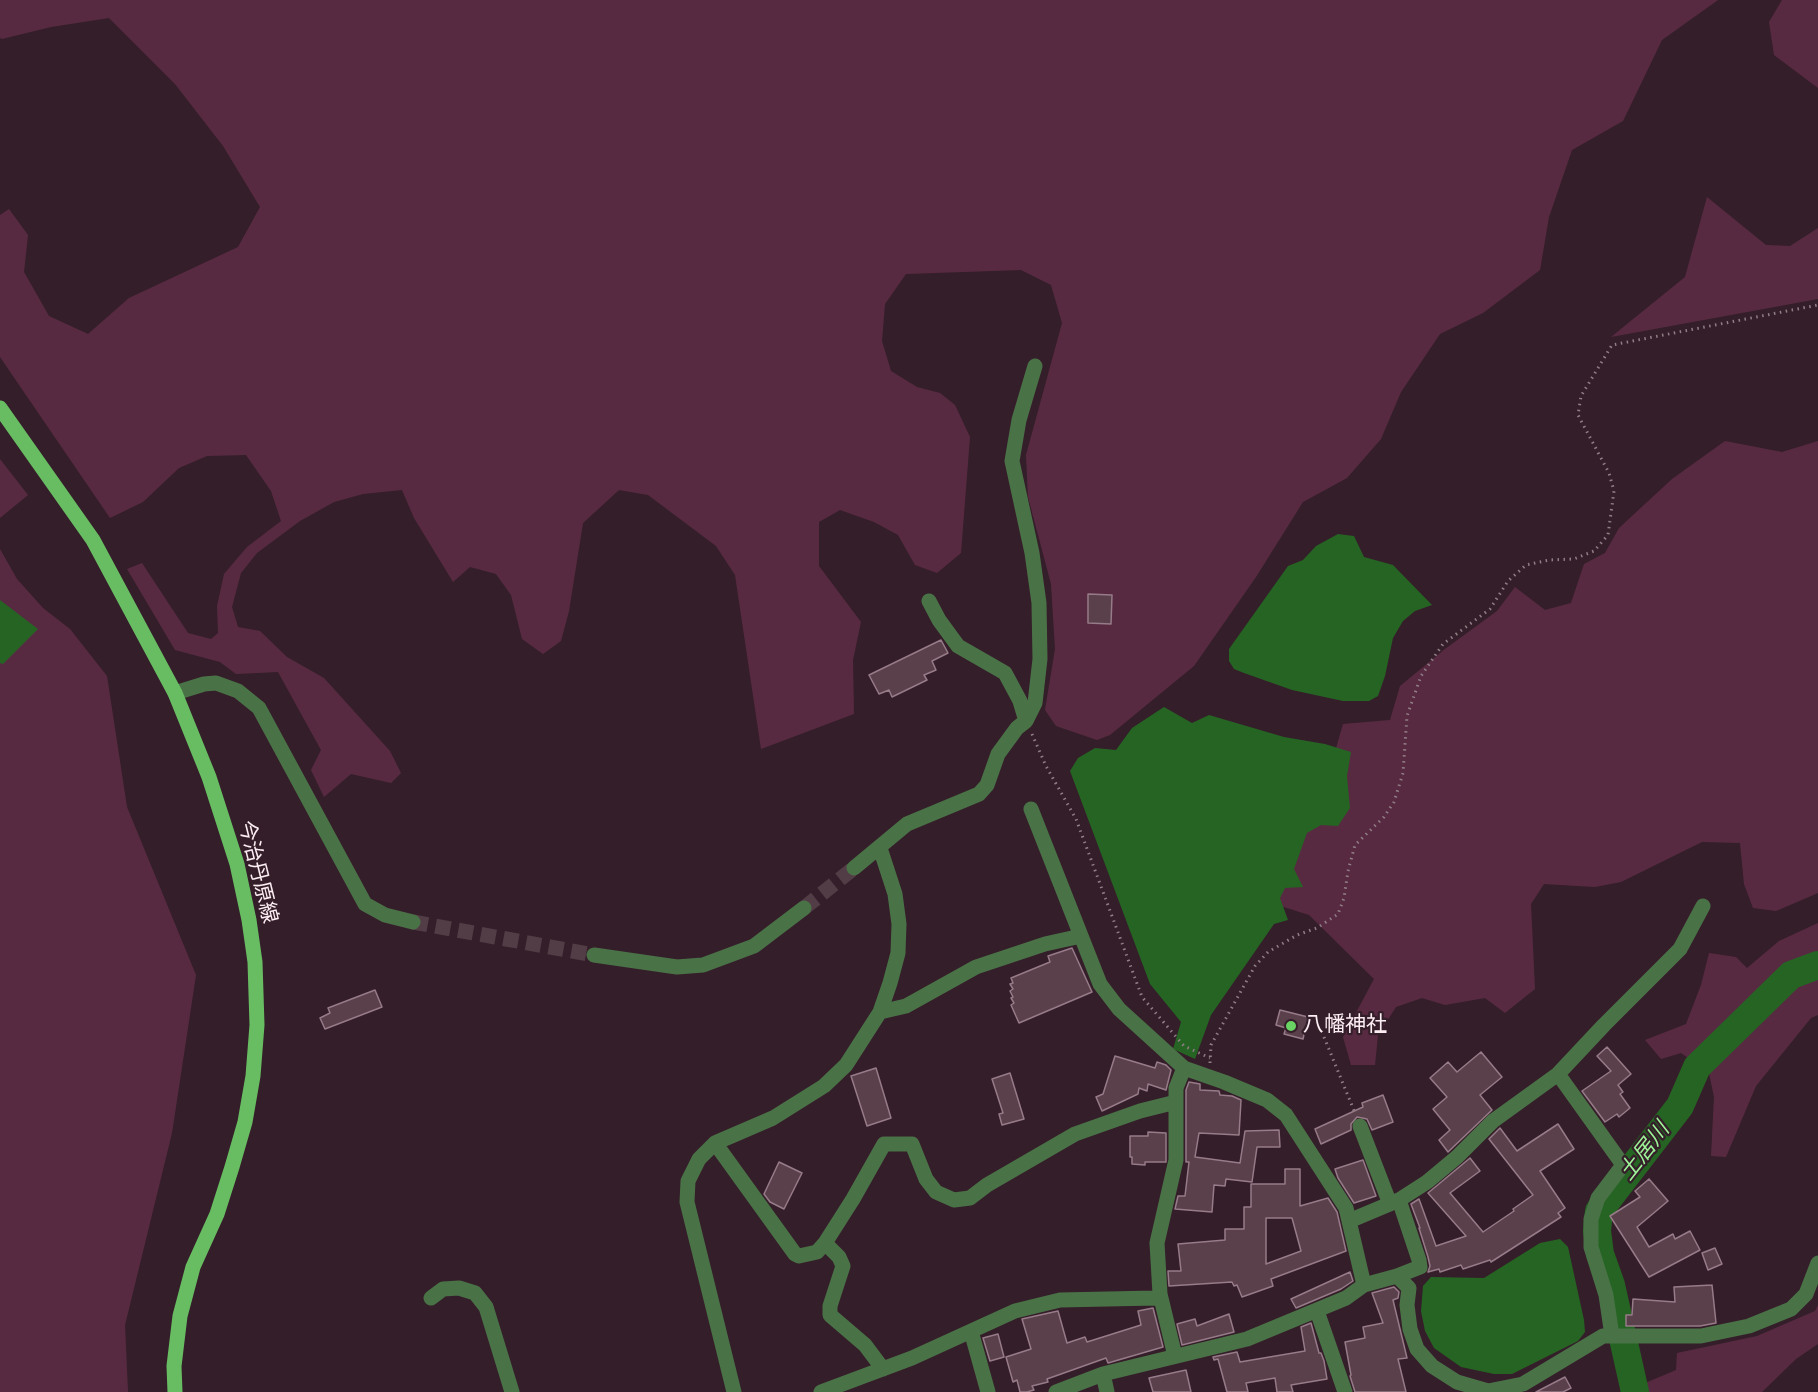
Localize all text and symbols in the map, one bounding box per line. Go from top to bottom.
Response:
street label: 今治丹原線 [232,818,282,926]
place label: 八幡神社 [1303,1013,1387,1039]
marker: 八幡神社 [1284,1019,1298,1033]
water label: 土居川 [1614,1118,1676,1186]

